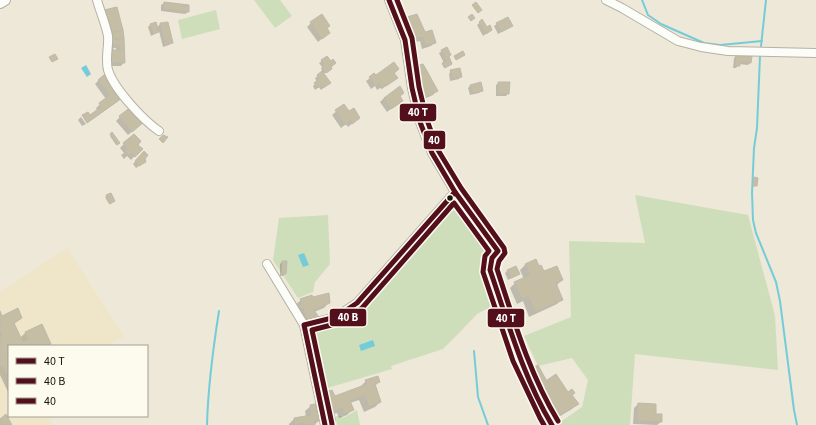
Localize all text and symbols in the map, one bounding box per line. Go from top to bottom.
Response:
line badge: 40 T [399,103,437,122]
text: 40 T [408,105,428,120]
line badge: 40 [423,130,446,150]
text: 40 [428,133,440,148]
unlabelled marker [445,193,455,203]
line badge: 40 B [329,308,367,327]
line badge: 40 T [487,308,525,328]
text: 40 B [338,310,359,325]
text: 40 T [496,311,516,326]
legend [8,345,148,417]
text: 40 T [44,353,65,370]
text: 40 B [44,373,65,390]
text: 40 [44,393,56,410]

